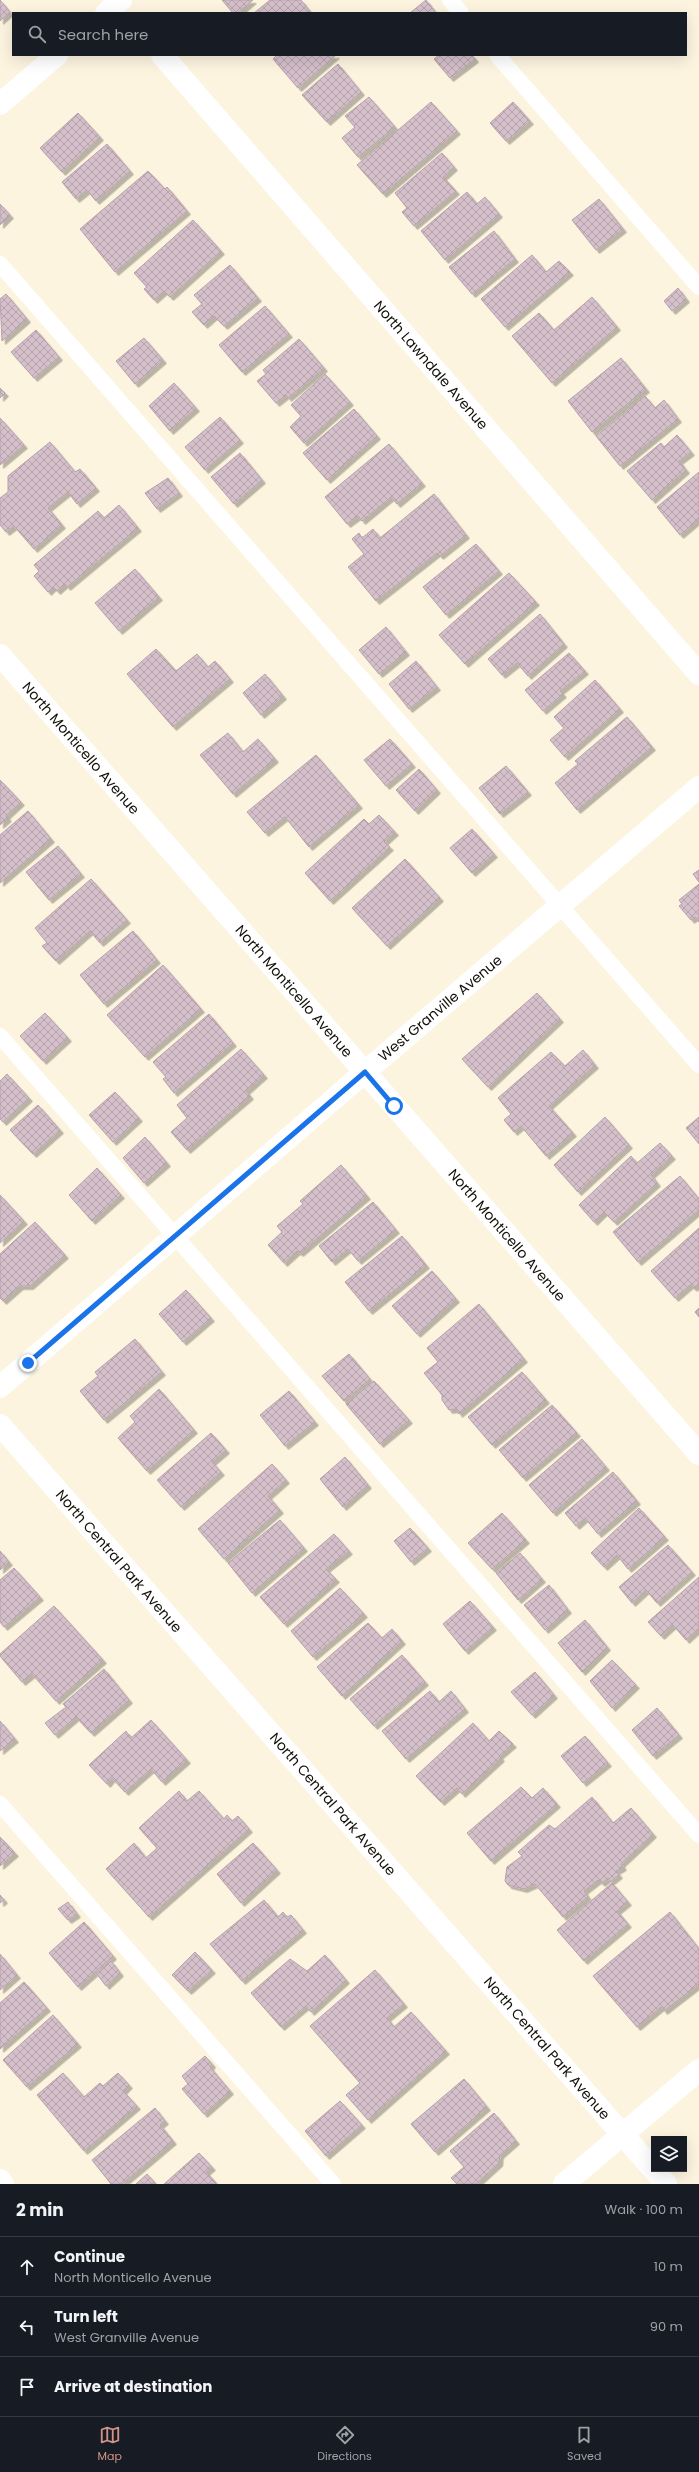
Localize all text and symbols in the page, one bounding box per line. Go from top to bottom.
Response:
search box [12,12,687,56]
icon: search [26,23,48,45]
text: Search here [58,24,148,45]
street label: North Lawndale Avenue [369,296,493,434]
street label: North Monticello Avenue [18,677,144,819]
street label: North Monticello Avenue [231,920,357,1062]
street label: West Granville Avenue [374,950,506,1066]
route start [385,1097,403,1115]
street label: North Monticello Avenue [444,1164,570,1306]
route end [19,1354,37,1372]
street label: North Central Park Avenue [51,1485,187,1637]
street label: North Central Park Avenue [265,1728,401,1880]
street label: North Central Park Avenue [479,1972,615,2124]
map controls [651,2136,687,2172]
button: layers [651,2136,687,2172]
text: 2 min [16,2198,64,2222]
text: Walk · 100 m [605,2200,683,2219]
text: Continue [54,2246,125,2267]
icon: ahead [16,2256,38,2278]
text: 10 m [654,2257,683,2276]
text: North Monticello Avenue [54,2268,212,2287]
text: Turn left [54,2306,118,2327]
icon: left [16,2316,38,2338]
text: 90 m [650,2317,683,2336]
text: West Granville Avenue [54,2328,199,2347]
icon: arrive [16,2376,38,2398]
text: Arrive at destination [54,2376,212,2397]
tab: Map [98,2424,122,2465]
tab: Directions [317,2424,372,2465]
tab: Saved [567,2424,601,2465]

